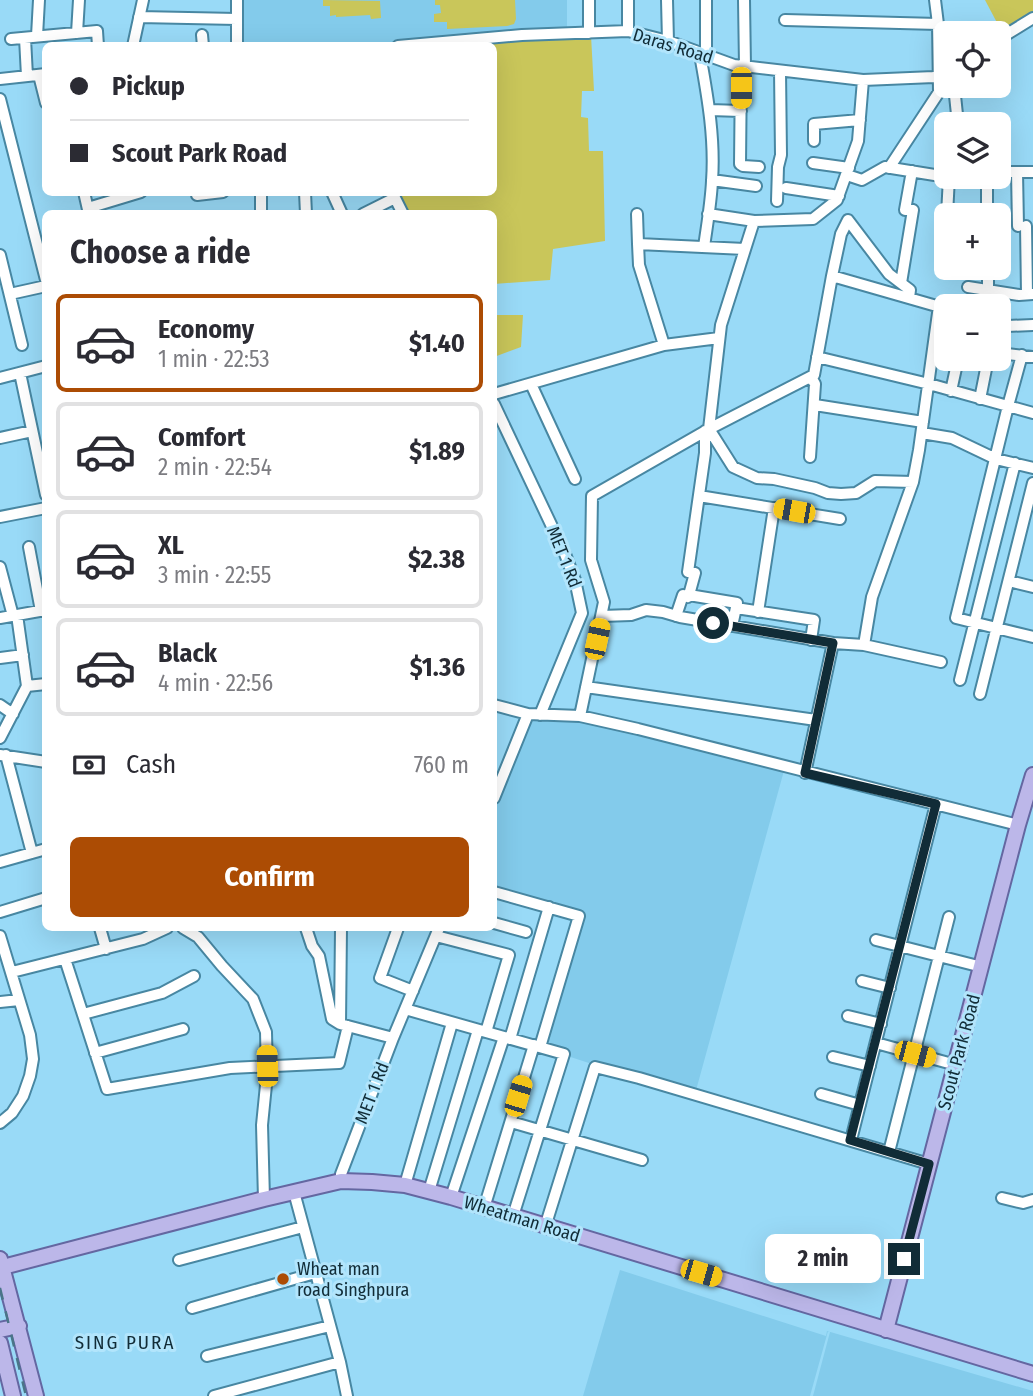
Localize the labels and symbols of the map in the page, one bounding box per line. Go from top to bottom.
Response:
street label: Daras Road [630,23,716,69]
car [731,67,752,109]
car [772,497,817,525]
street label: MET 1 Rd [542,523,586,591]
route start [697,607,729,639]
car [583,616,612,662]
street label: Scout Park Road [933,992,985,1112]
car [892,1038,939,1070]
car [256,1045,279,1087]
street label: MET 1 Rd [350,1059,394,1127]
car [502,1073,535,1119]
street label: Wheatman Road [461,1191,583,1247]
callout: 2 min [764,1234,880,1284]
route end [888,1243,920,1275]
car [678,1257,725,1289]
place label: Wheat man road Singhpura [297,1258,409,1301]
marker: Wheat man road Singhpura [275,1271,291,1287]
district label: SING PURA [75,1331,175,1354]

